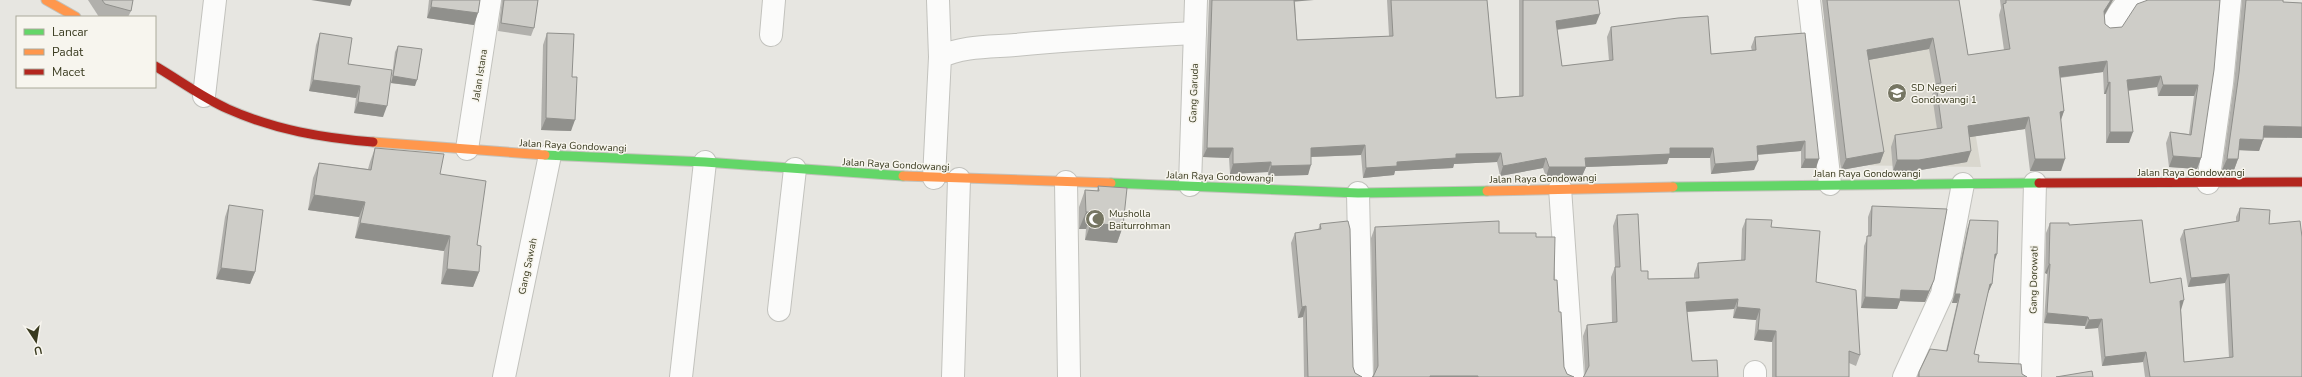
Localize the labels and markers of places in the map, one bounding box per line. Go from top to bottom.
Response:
place label: SD Negeri Gondowangi 1 [1911,81,1977,107]
school or university icon: SD Negeri Gondowangi 1 [1886,82,1908,104]
place label: Musholla Baiturrohman [1109,207,1170,233]
mosque icon: Musholla Baiturrohman [1084,208,1106,230]

